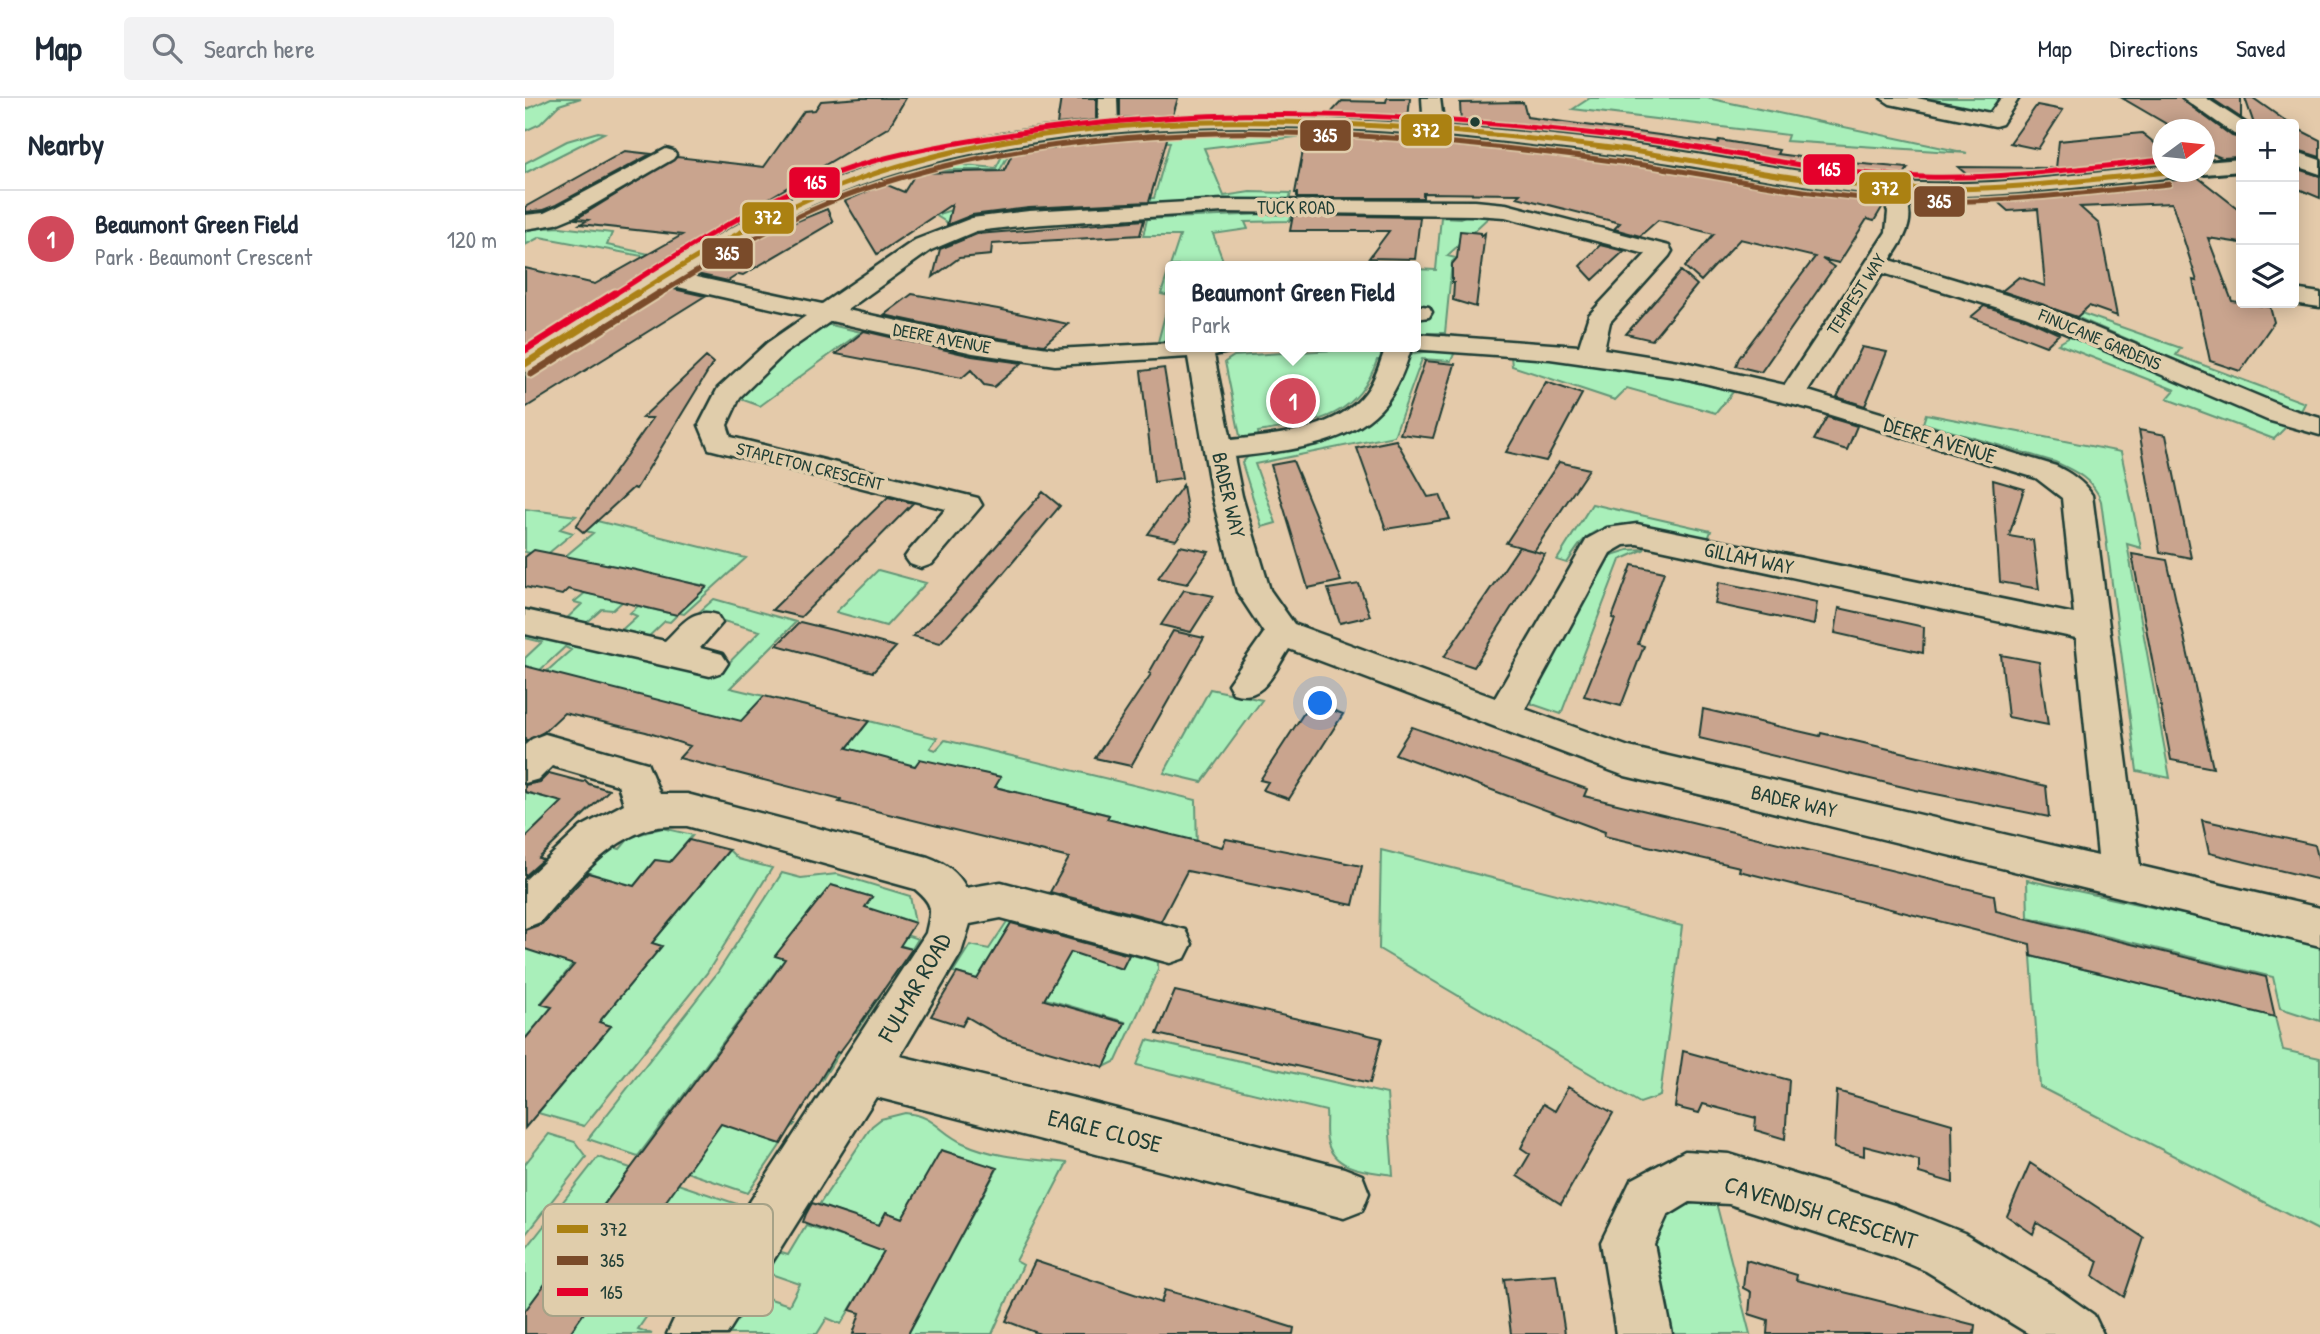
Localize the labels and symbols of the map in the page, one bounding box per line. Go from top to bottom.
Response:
line badge: 372 [1400,113,1453,147]
unlabelled marker [1468,115,1482,129]
text: 372 [1413,117,1440,143]
line badge: 365 [1299,119,1352,152]
north arrow [2152,119,2215,182]
text: 365 [1313,122,1338,148]
line badge: 165 [1802,153,1856,186]
text: 165 [1818,156,1841,182]
line badge: 165 [788,166,841,199]
text: 165 [804,169,827,195]
line badge: 372 [1858,171,1912,205]
text: 372 [1872,175,1899,201]
line badge: 365 [1913,185,1966,218]
text: 365 [1927,188,1952,214]
street label: TUCK ROAD [1257,195,1335,220]
line badge: 372 [741,201,795,235]
text: 372 [755,204,782,230]
line badge: 365 [701,237,754,270]
text: 365 [715,240,740,266]
street label: TEMPEST WAY [1820,248,1892,340]
street label: FINUCANE GARDENS [2034,302,2165,376]
street label: DEERE AVENUE [891,316,993,360]
pin: 1 [1270,375,1316,427]
street label: DEERE AVENUE [1881,409,1999,471]
street label: STAPLETON CRESCENT [734,436,887,497]
street label: BADER WAY [1205,449,1253,541]
street label: GILLAM WAY [1702,534,1797,582]
your location [1303,686,1337,720]
street label: BADER WAY [1748,777,1840,825]
street label: FULMAR ROAD [869,926,958,1048]
street label: EAGLE CLOSE [1045,1100,1165,1160]
street label: CAVENDISH CRESCENT [1721,1167,1922,1257]
legend [543,1204,773,1316]
text: 372 [600,1216,627,1242]
text: 365 [600,1247,624,1273]
text: 165 [600,1279,623,1305]

